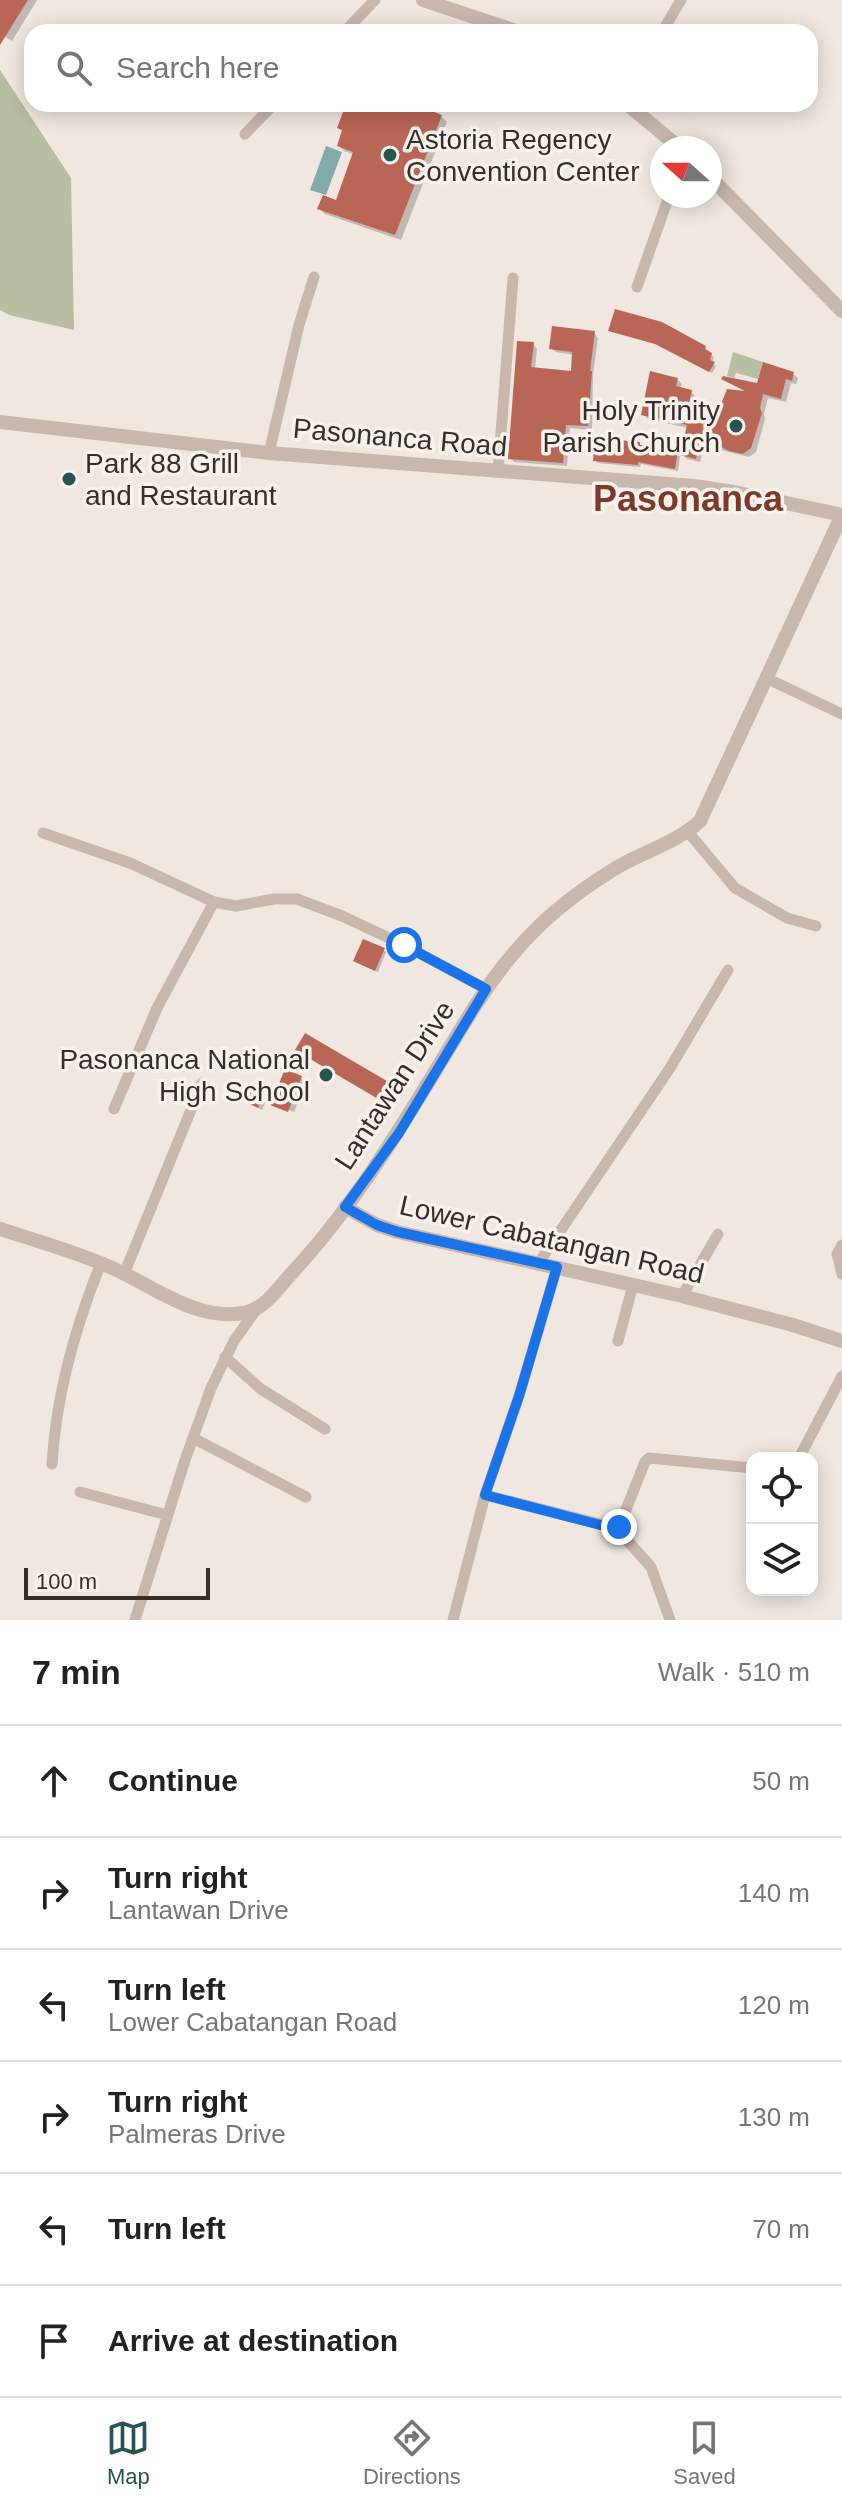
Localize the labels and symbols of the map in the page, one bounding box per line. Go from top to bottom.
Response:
place label: Astoria Regency Convention Center [406,124,639,187]
north arrow [650,136,722,208]
marker: Astoria Regency Convention Center [381,146,399,164]
place label: Holy Trinity Parish Church [543,395,720,458]
street label: Pasonanca Road [292,413,508,462]
marker: Holy Trinity Parish Church [727,417,745,435]
place label: Park 88 Grill and Restaurant [85,448,277,511]
marker: Park 88 Grill and Restaurant [60,470,78,488]
district label: Pasonanca [593,478,784,519]
route start [386,927,422,963]
street label: Lantawan Drive [328,995,460,1175]
place label: Pasonanca National High School [59,1044,310,1107]
marker: Pasonanca National High School [317,1066,335,1084]
street label: Lower Cabatangan Road [397,1189,707,1290]
route end [601,1509,637,1545]
scale bar [24,1564,210,1600]

